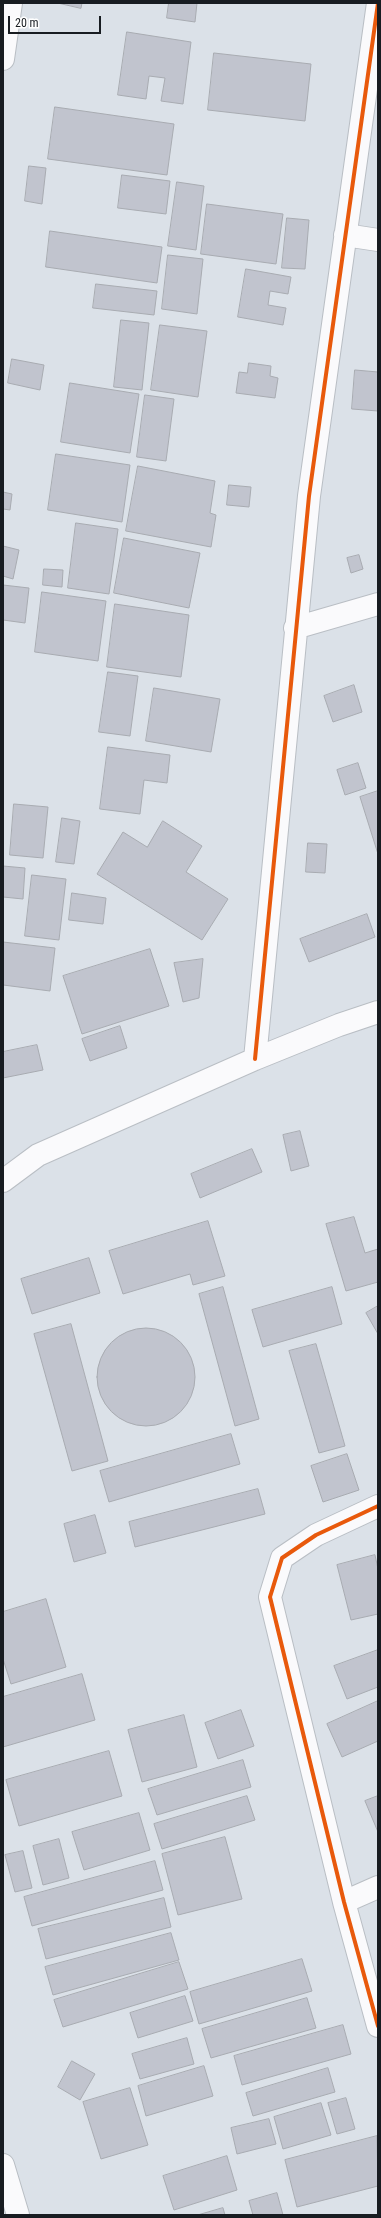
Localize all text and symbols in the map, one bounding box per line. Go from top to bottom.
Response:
scale bar [10,8,103,34]
text: 20 m [15,16,39,30]

